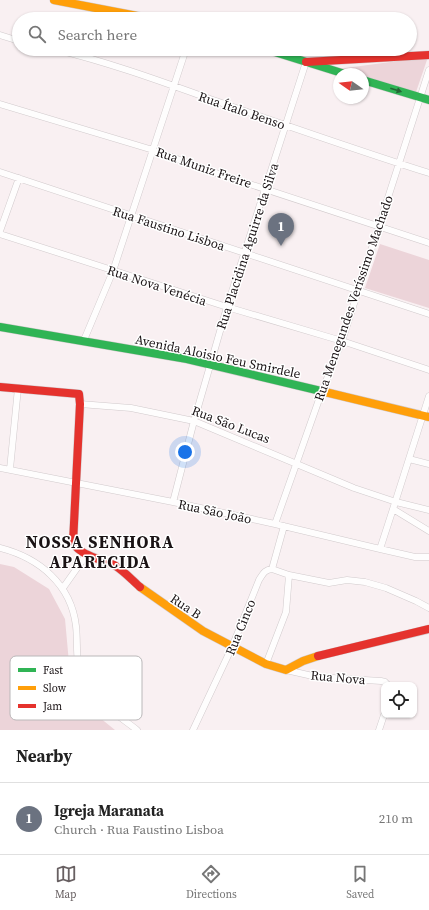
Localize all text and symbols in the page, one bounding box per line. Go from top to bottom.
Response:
search box [12,12,417,56]
icon: search [26,23,48,45]
text: Search here [58,24,137,45]
north arrow [333,68,369,104]
one-way arrow [390,87,402,93]
street label: Rua Ítalo Benso [196,88,287,133]
street label: Rua Muniz Freire [154,143,254,192]
street label: Rua Placidina Aguirre da Silva [213,160,283,332]
street label: Rua Menegundes Veríssimo Machado [310,193,397,403]
street label: Rua Faustino Lisboa [111,202,227,255]
pin: 1 [268,213,294,246]
street label: Rua Nova Venécia [105,261,209,310]
street label: Avenida Aloisio Feu Smirdele [134,331,303,382]
street label: Rua São Lucas [189,402,273,447]
your location [175,442,195,462]
street label: Rua São João [177,495,253,528]
district label: NOSSA SENHORA APARECIDA [25,530,175,574]
street label: Rua B [167,590,204,623]
street label: Rua Cinco [222,597,259,658]
legend [10,656,142,720]
text: Fast [43,663,63,678]
street label: Rua Nova [310,667,366,688]
text: Slow [43,681,67,696]
map controls [381,682,417,718]
button: locate [381,682,417,718]
text: Jam [42,699,62,714]
text: Nearby [16,744,72,768]
text: Igreja Maranata [54,800,164,821]
text: 1 [25,810,33,827]
text: 210 m [379,810,413,827]
text: Church · Rua Faustino Lisboa [54,821,224,838]
tab: Map [55,863,77,902]
tab: Directions [186,863,237,902]
tab: Saved [346,863,374,902]

